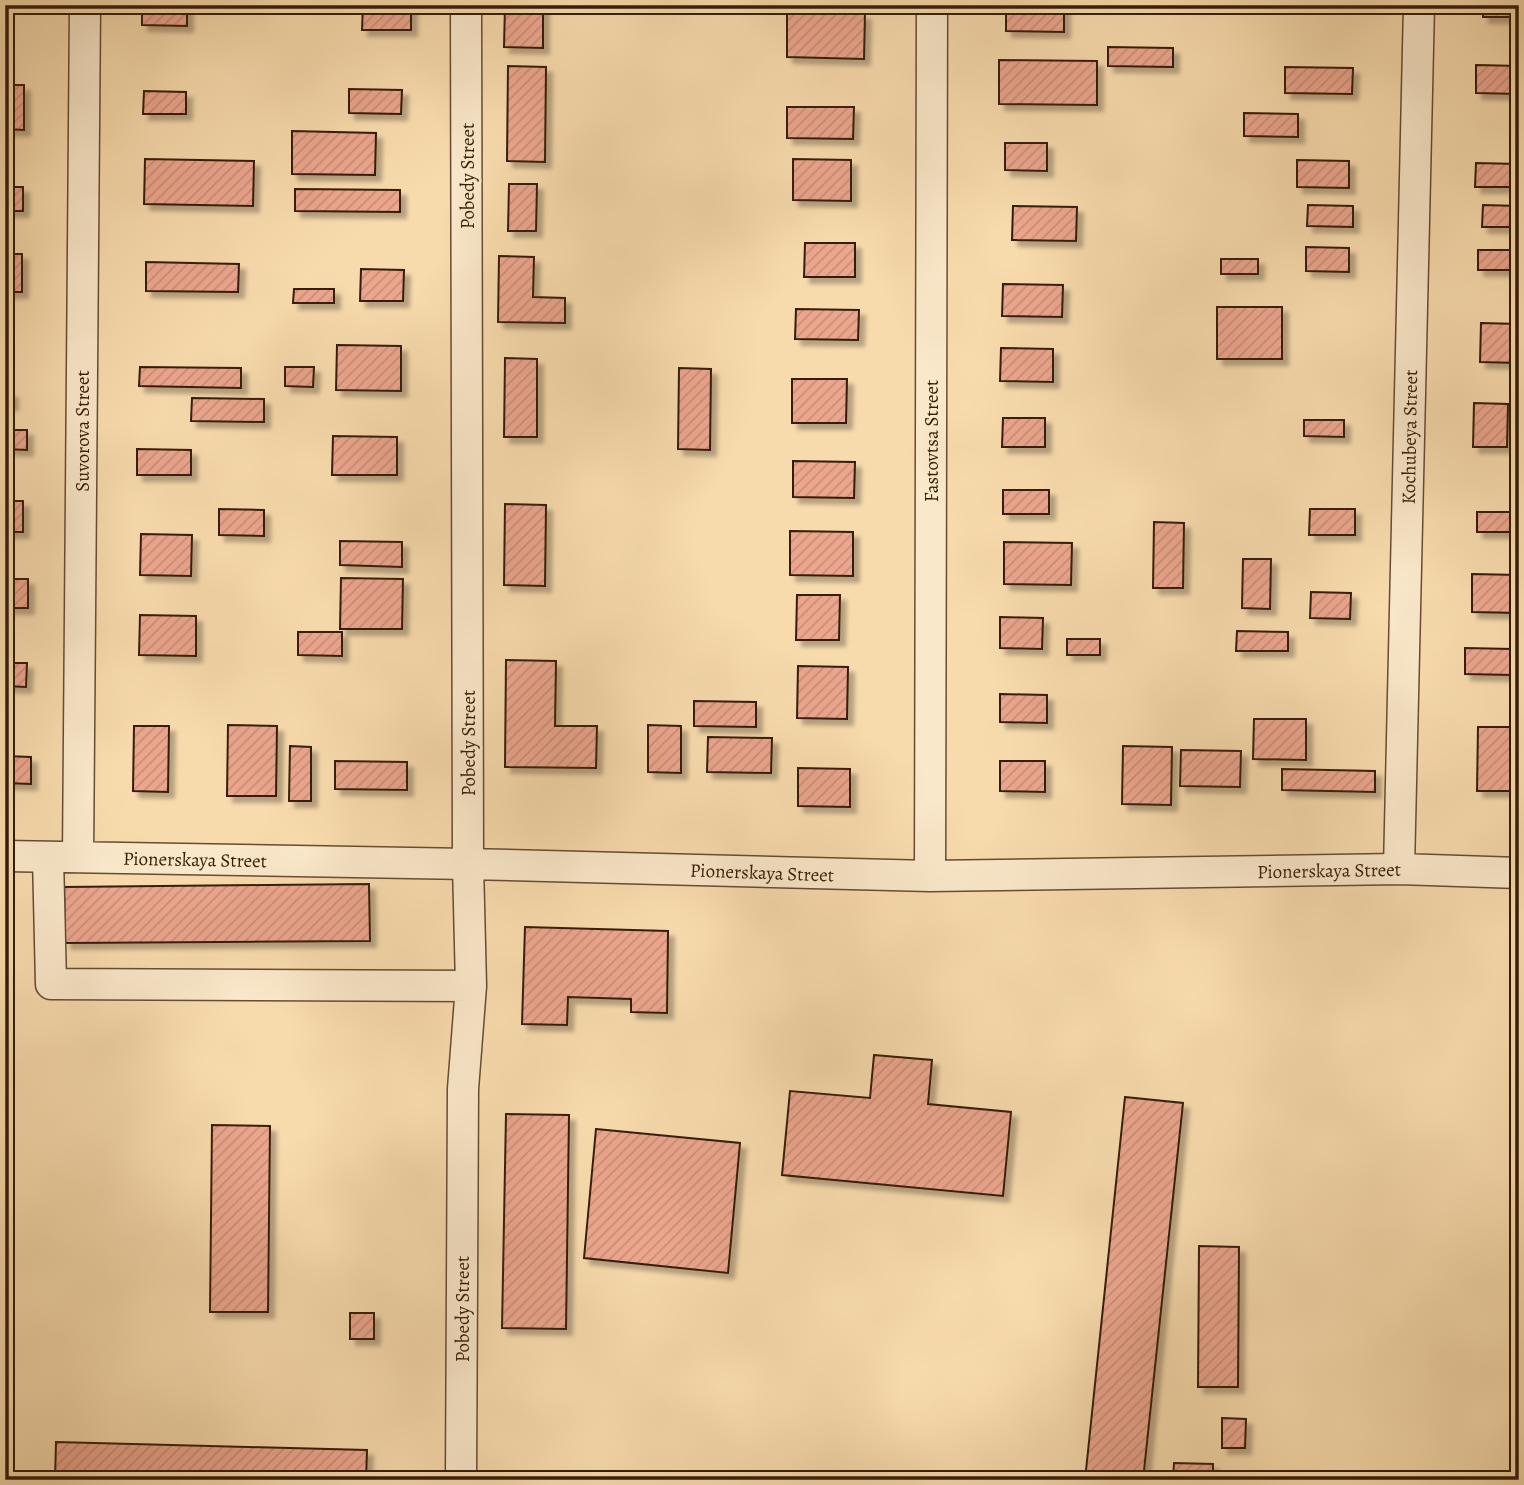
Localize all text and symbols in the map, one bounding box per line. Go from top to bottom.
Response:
street label: Pobedy Street [455,123,481,229]
street label: Kochubeya Street [1396,369,1424,505]
street label: Suvorova Street [70,370,96,492]
street label: Fastovtsa Street [919,380,945,502]
street label: Pobedy Street [456,690,482,796]
street label: Pionerskaya Street [123,846,267,874]
street label: Pionerskaya Street [690,857,834,889]
street label: Pionerskaya Street [1257,857,1401,885]
street label: Pobedy Street [450,1256,476,1362]

